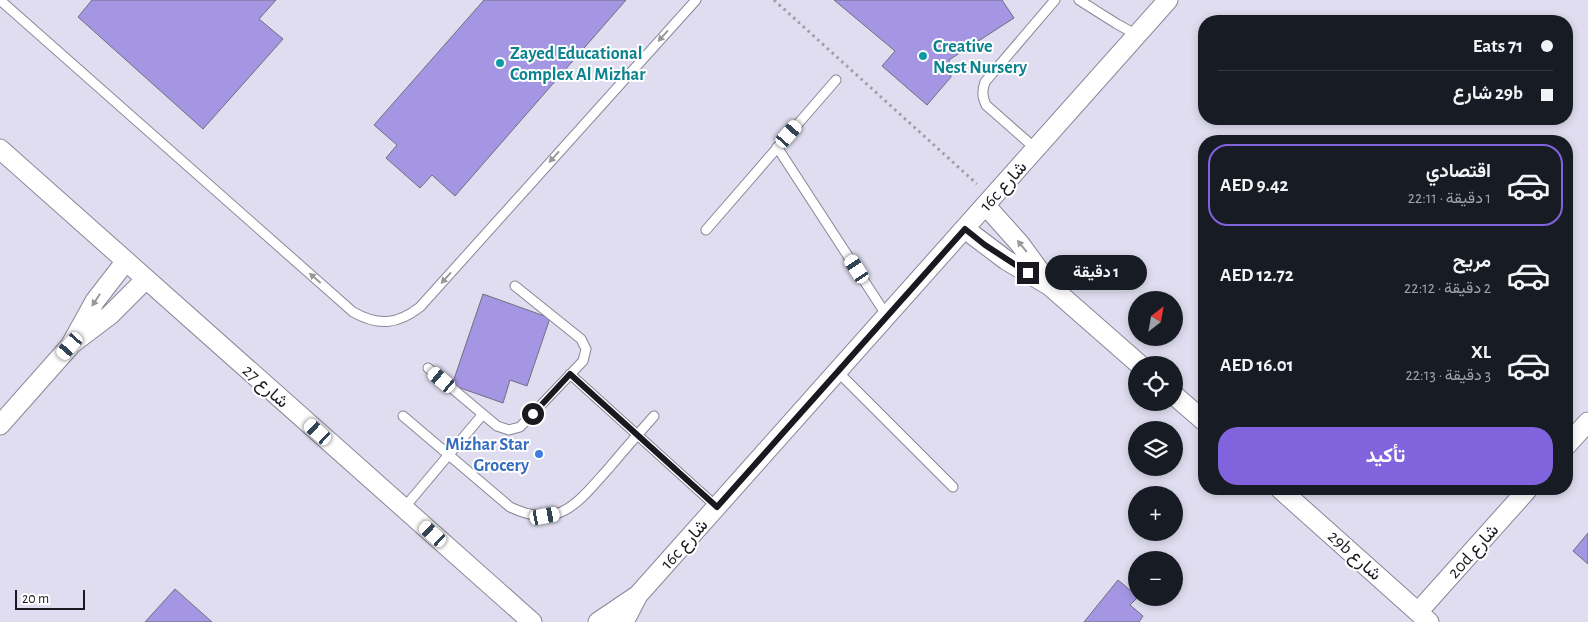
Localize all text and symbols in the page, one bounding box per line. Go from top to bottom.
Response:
one-way arrow [657,30,669,42]
text: 71 Eats [1473,37,1523,56]
place label: Creative Nest Nursery [933,38,1028,77]
place label: Zayed Educational Complex Al Mizhar [510,45,646,84]
marker: Creative Nest Nursery [917,50,929,62]
marker: Zayed Educational Complex Al Mizhar [494,57,506,69]
text: 29b شارع [1453,84,1523,103]
car [773,118,804,150]
one-way arrow [549,150,560,163]
street label: 16c شارع [977,158,1032,217]
text: اقتصادي [1426,162,1491,181]
icon: car [1506,163,1551,208]
text: AED 9.42 [1220,176,1288,195]
text: 1 دقيقة · 22:11 [1408,190,1491,206]
one-way arrow [1016,240,1027,253]
car [842,252,871,286]
text: مريح [1453,252,1491,271]
icon: car [1506,253,1551,298]
callout: 1 دقيقة [1046,256,1148,290]
route end [1017,262,1039,284]
text: 1 دقيقة [1073,264,1119,280]
text: AED 12.72 [1220,266,1294,285]
one-way arrow [440,271,451,284]
one-way arrow [308,273,321,284]
text: 2 دقيقة · 22:12 [1404,280,1491,296]
north arrow [1128,291,1182,346]
map controls [1128,291,1183,606]
one-way arrow [92,293,101,307]
car [54,330,85,362]
text: XL [1471,343,1491,362]
icon: car [1506,343,1551,388]
button: locate [1128,356,1183,411]
text: AED 16.01 [1220,356,1294,375]
street label: شارع 27 [238,362,292,413]
car [425,365,458,395]
text: 3 دقيقة · 22:13 [1405,367,1491,383]
route start [522,403,544,425]
car [301,416,334,448]
button: layers [1128,421,1183,476]
button: تأكيد [1218,427,1553,485]
place label: Mizhar Star Grocery [445,436,530,475]
marker: Mizhar Star Grocery [533,448,545,460]
button: + [1128,486,1183,541]
car [528,506,561,526]
street label: 16c شارع [658,516,713,575]
car [416,518,449,550]
street label: 20d شارع [1445,521,1504,584]
street label: 29b شارع [1323,527,1385,586]
button: − [1128,551,1183,606]
scale bar [15,587,85,610]
text: 20 m [22,592,49,606]

